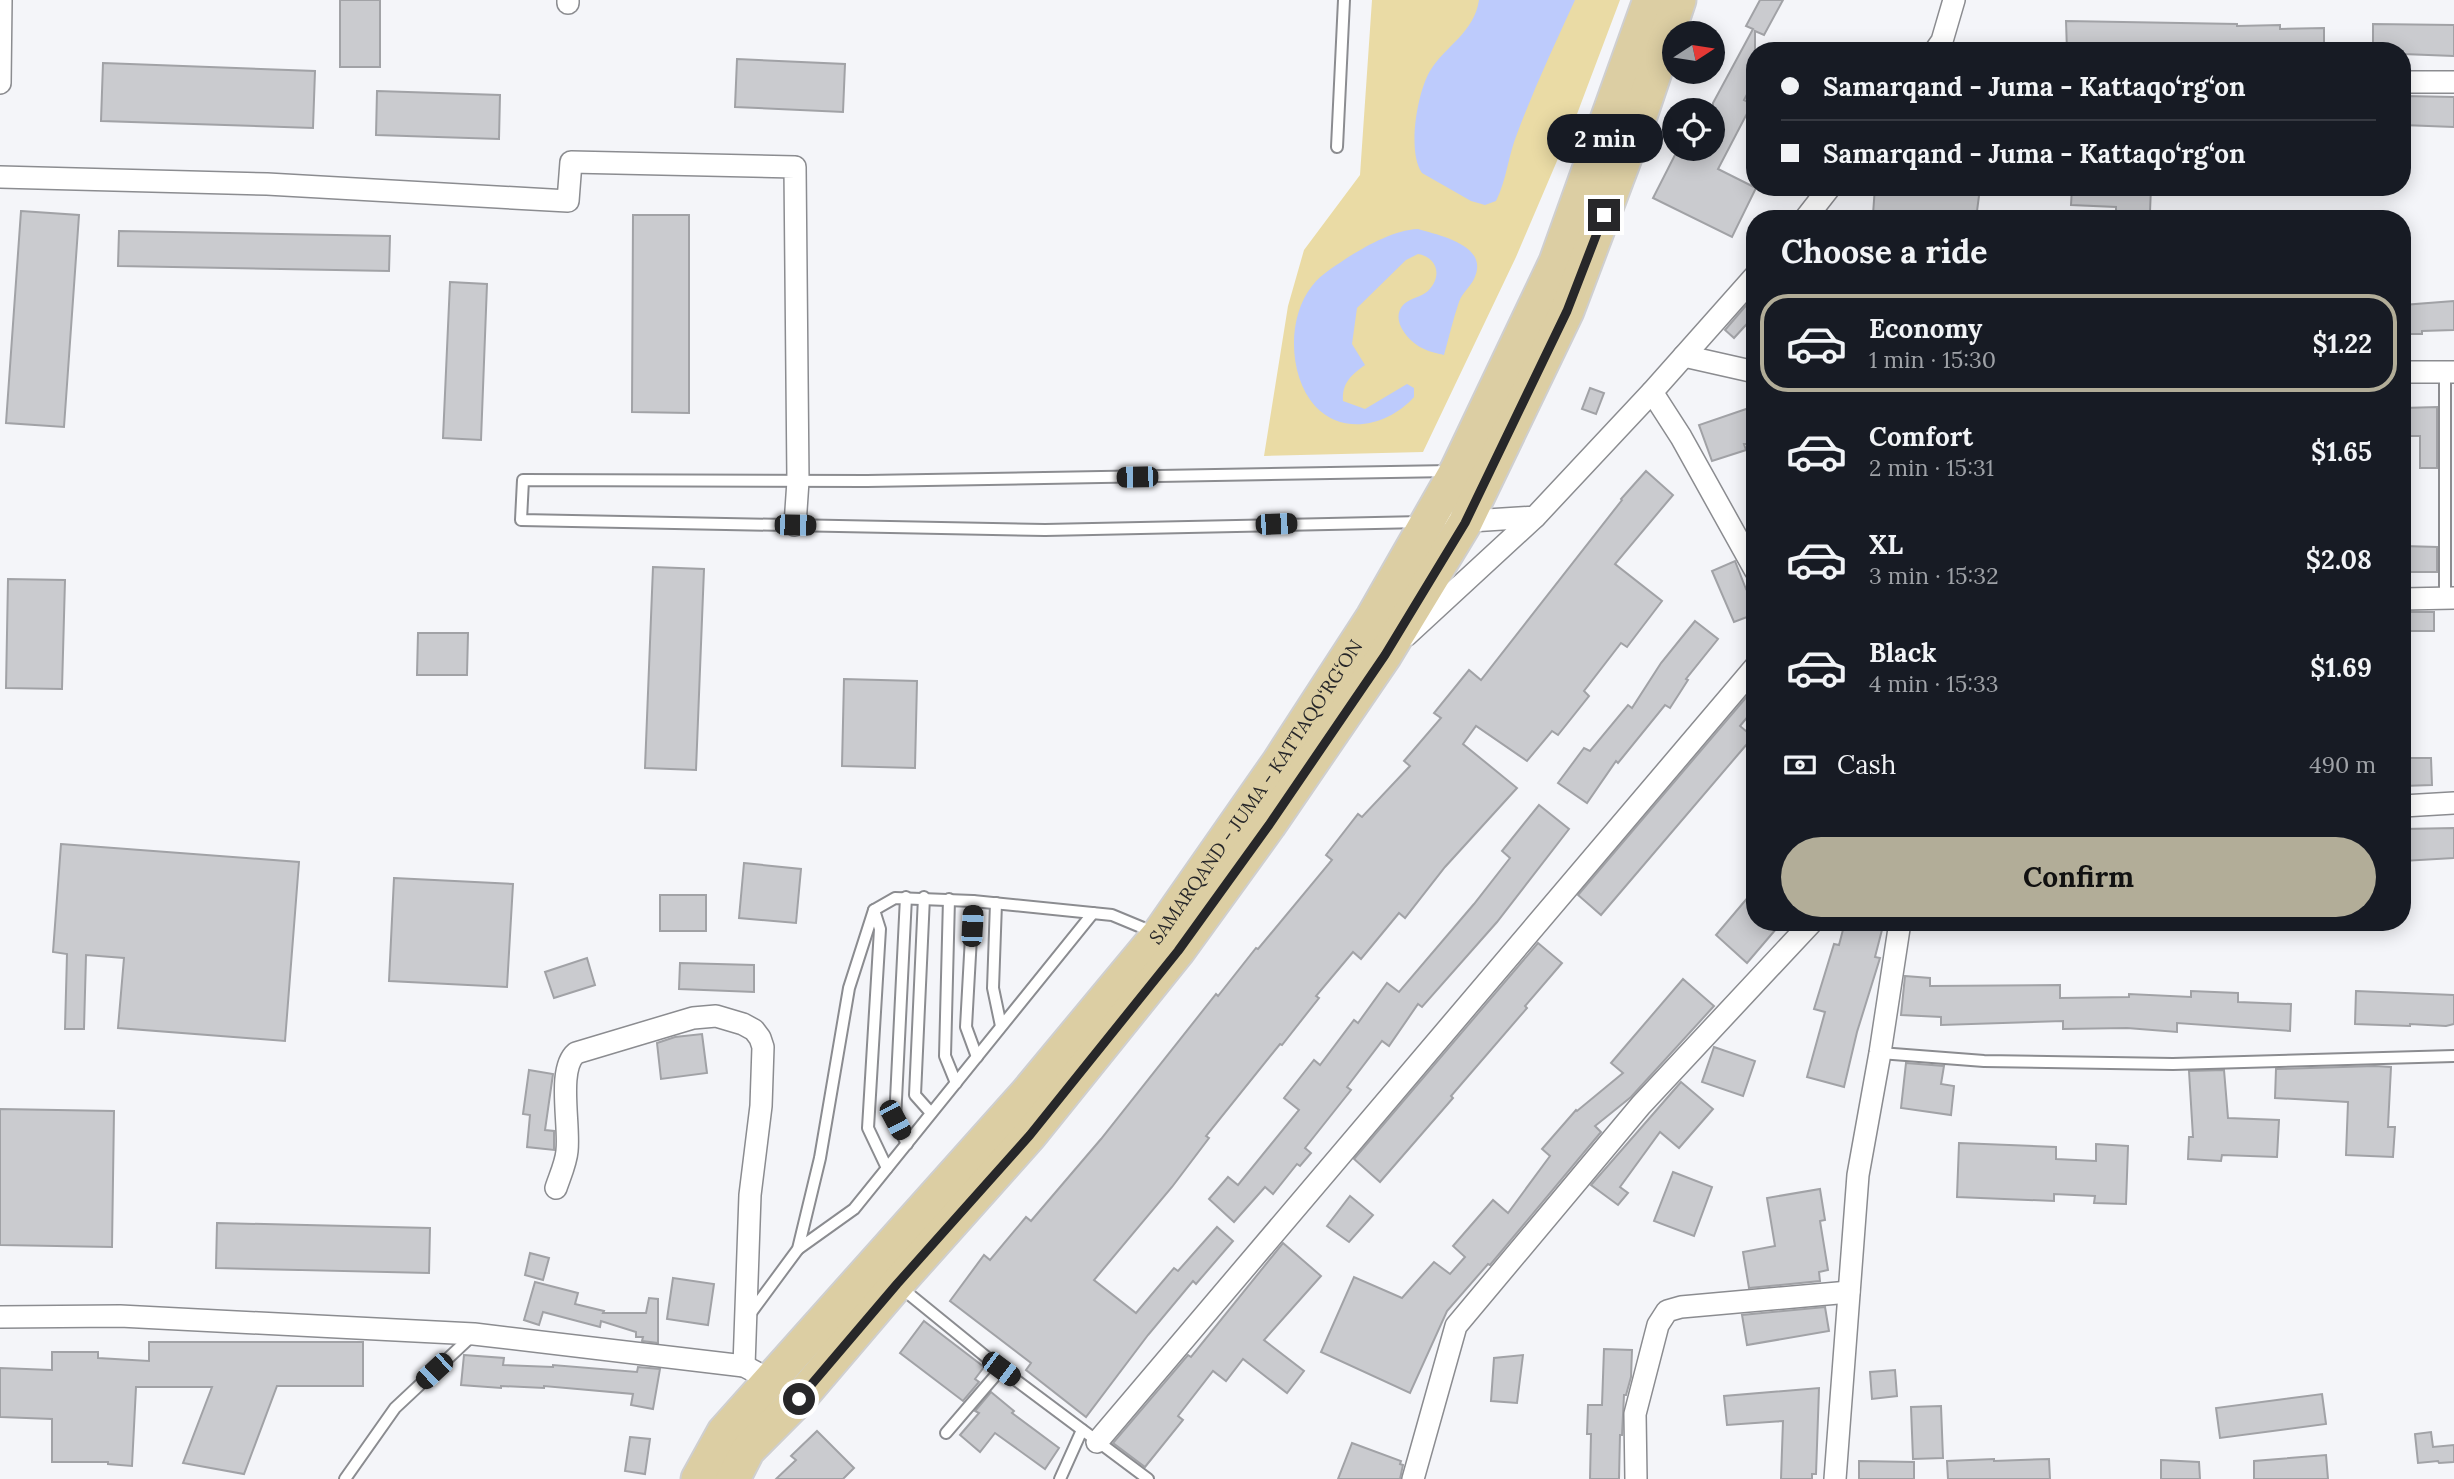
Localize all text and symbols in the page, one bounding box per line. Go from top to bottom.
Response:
north arrow [1662,21,1726,84]
map controls [1662,21,1725,161]
text: Samarqand - Juma - Kattaqo‘rg‘on [1823,70,2246,103]
button: locate [1662,98,1725,161]
callout: 2 min [1546,114,1662,162]
text: 2 min [1574,124,1636,153]
text: Samarqand - Juma - Kattaqo‘rg‘on [1823,137,2246,170]
route end [1588,199,1620,231]
text: Choose a ride [1781,231,1988,272]
icon: car [1785,312,1848,375]
text: Economy [1869,312,1982,345]
text: $1.22 [2312,327,2372,360]
text: 1 min · 15:30 [1869,345,1996,374]
icon: car [1785,420,1848,483]
text: Comfort [1869,420,1973,453]
text: $1.65 [2311,435,2372,468]
text: 2 min · 15:31 [1869,453,1994,482]
car [1116,466,1159,488]
car [1255,513,1298,535]
car [774,514,817,536]
icon: car [1785,528,1848,591]
text: XL [1869,528,1903,561]
text: $2.08 [2306,543,2372,576]
text: 3 min · 15:32 [1869,561,1999,590]
street label: SAMARQAND - JUMA - KATTAQO‘RG‘ON [1144,635,1367,949]
icon: car [1785,636,1848,699]
text: Black [1869,636,1937,669]
text: $1.69 [2310,651,2372,684]
text: 4 min · 15:33 [1869,669,1999,698]
icon: cash [1781,746,1819,784]
text: Cash [1837,748,1896,781]
text: 490 m [2309,750,2376,779]
button: Confirm [1781,837,2376,917]
car [961,904,984,948]
car [876,1097,915,1143]
car [978,1348,1025,1390]
car [412,1349,457,1393]
route start [783,1383,815,1415]

